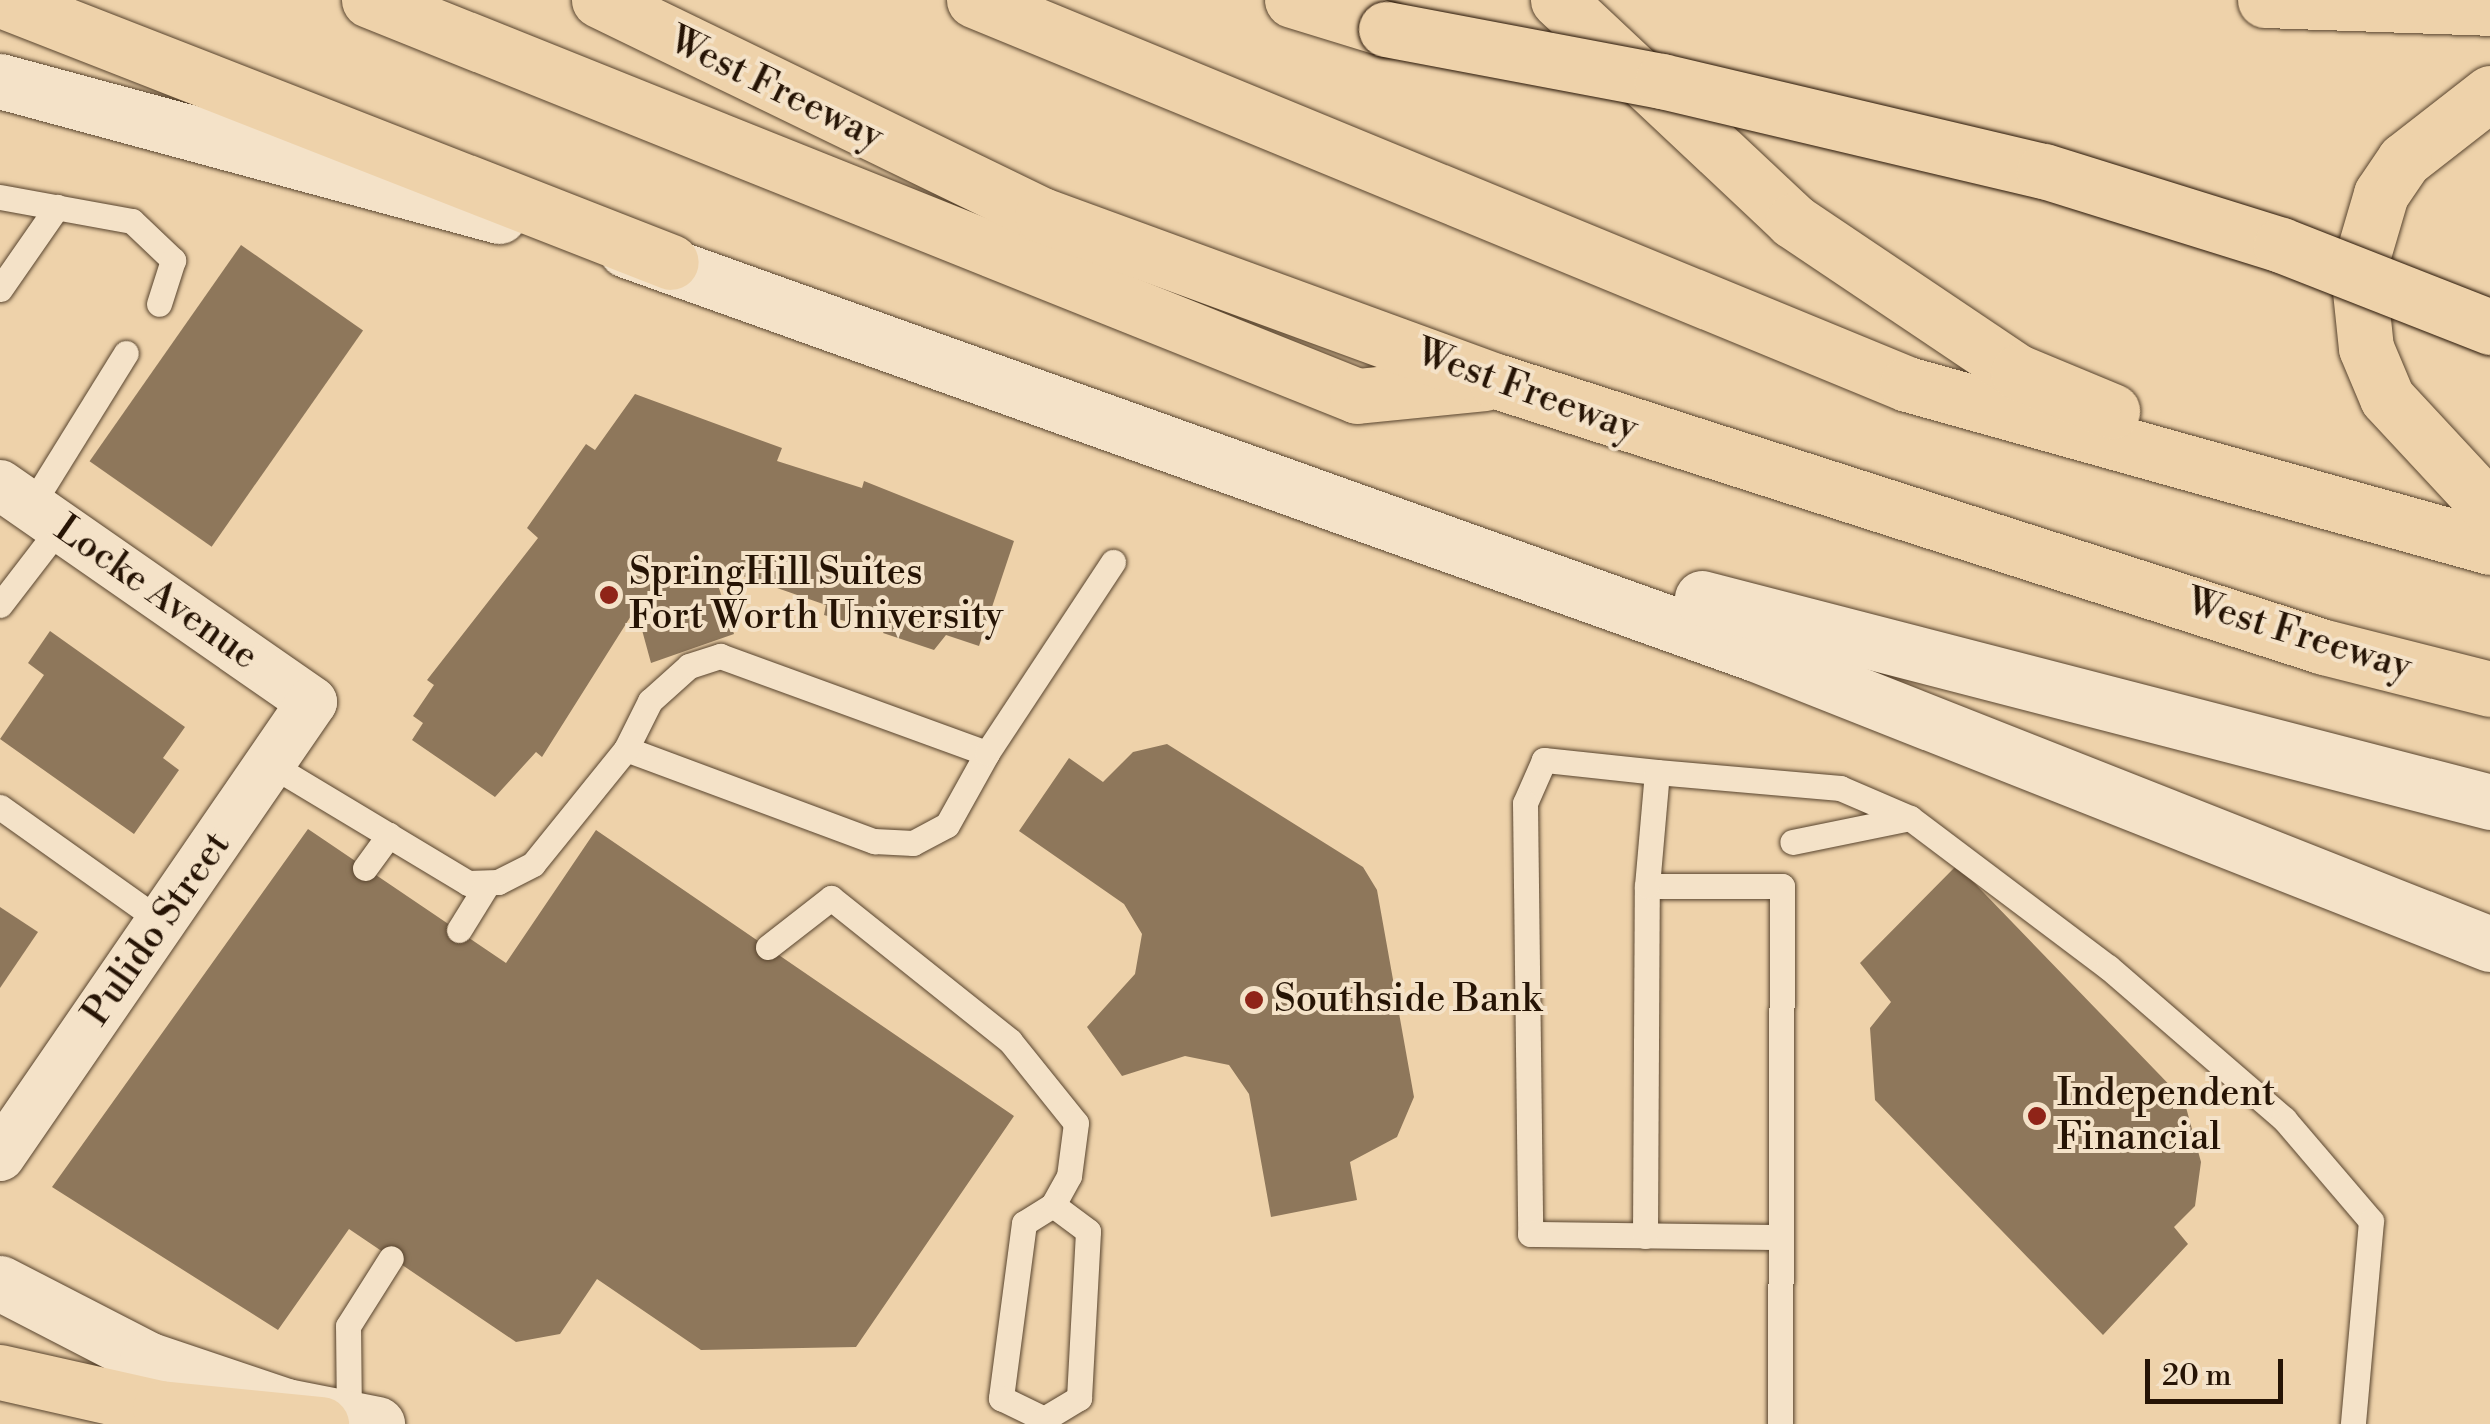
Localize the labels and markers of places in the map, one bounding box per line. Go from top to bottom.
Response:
place label: SpringHill Suites Fort Worth University [629,550,1003,640]
marker: SpringHill Suites Fort Worth University [598,584,620,606]
place label: Southside Bank [1274,977,1542,1023]
marker: Southside Bank [1243,989,1265,1011]
place label: Independent Financial [2057,1071,2275,1160]
marker: Independent Financial [2026,1105,2048,1127]

